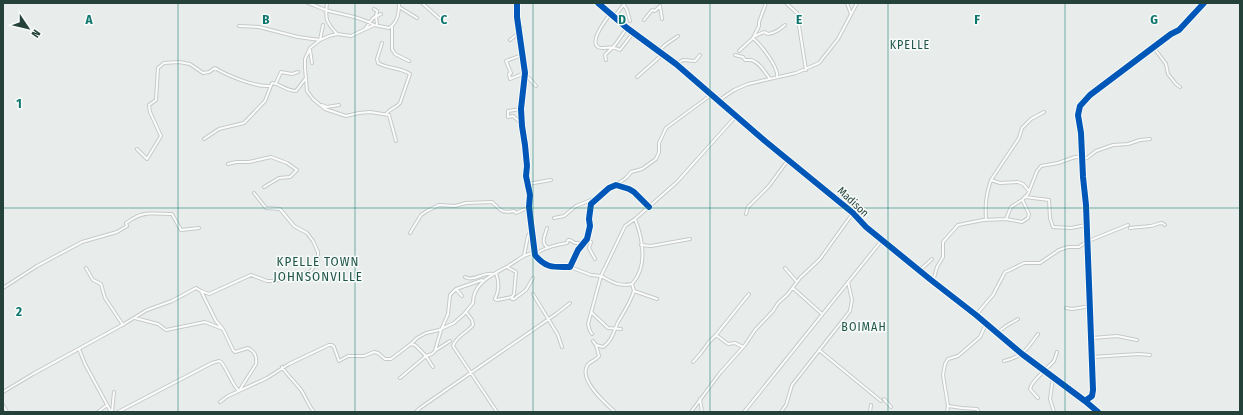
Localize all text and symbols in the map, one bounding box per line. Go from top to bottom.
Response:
north arrow [8,8,48,48]
text: A [84,12,93,27]
text: B [262,12,270,27]
text: C [441,12,448,27]
text: D [618,12,626,27]
text: E [796,12,802,27]
text: F [974,12,980,27]
text: G [1150,12,1158,27]
text: N [29,27,43,40]
district label: KPELLE [890,38,930,52]
text: 1 [16,96,22,111]
street label: Madison [835,184,871,220]
district label: KPELLE TOWN JOHNSONVILLE [273,254,363,284]
text: 2 [15,304,22,319]
district label: BOIMAH [841,320,887,334]

